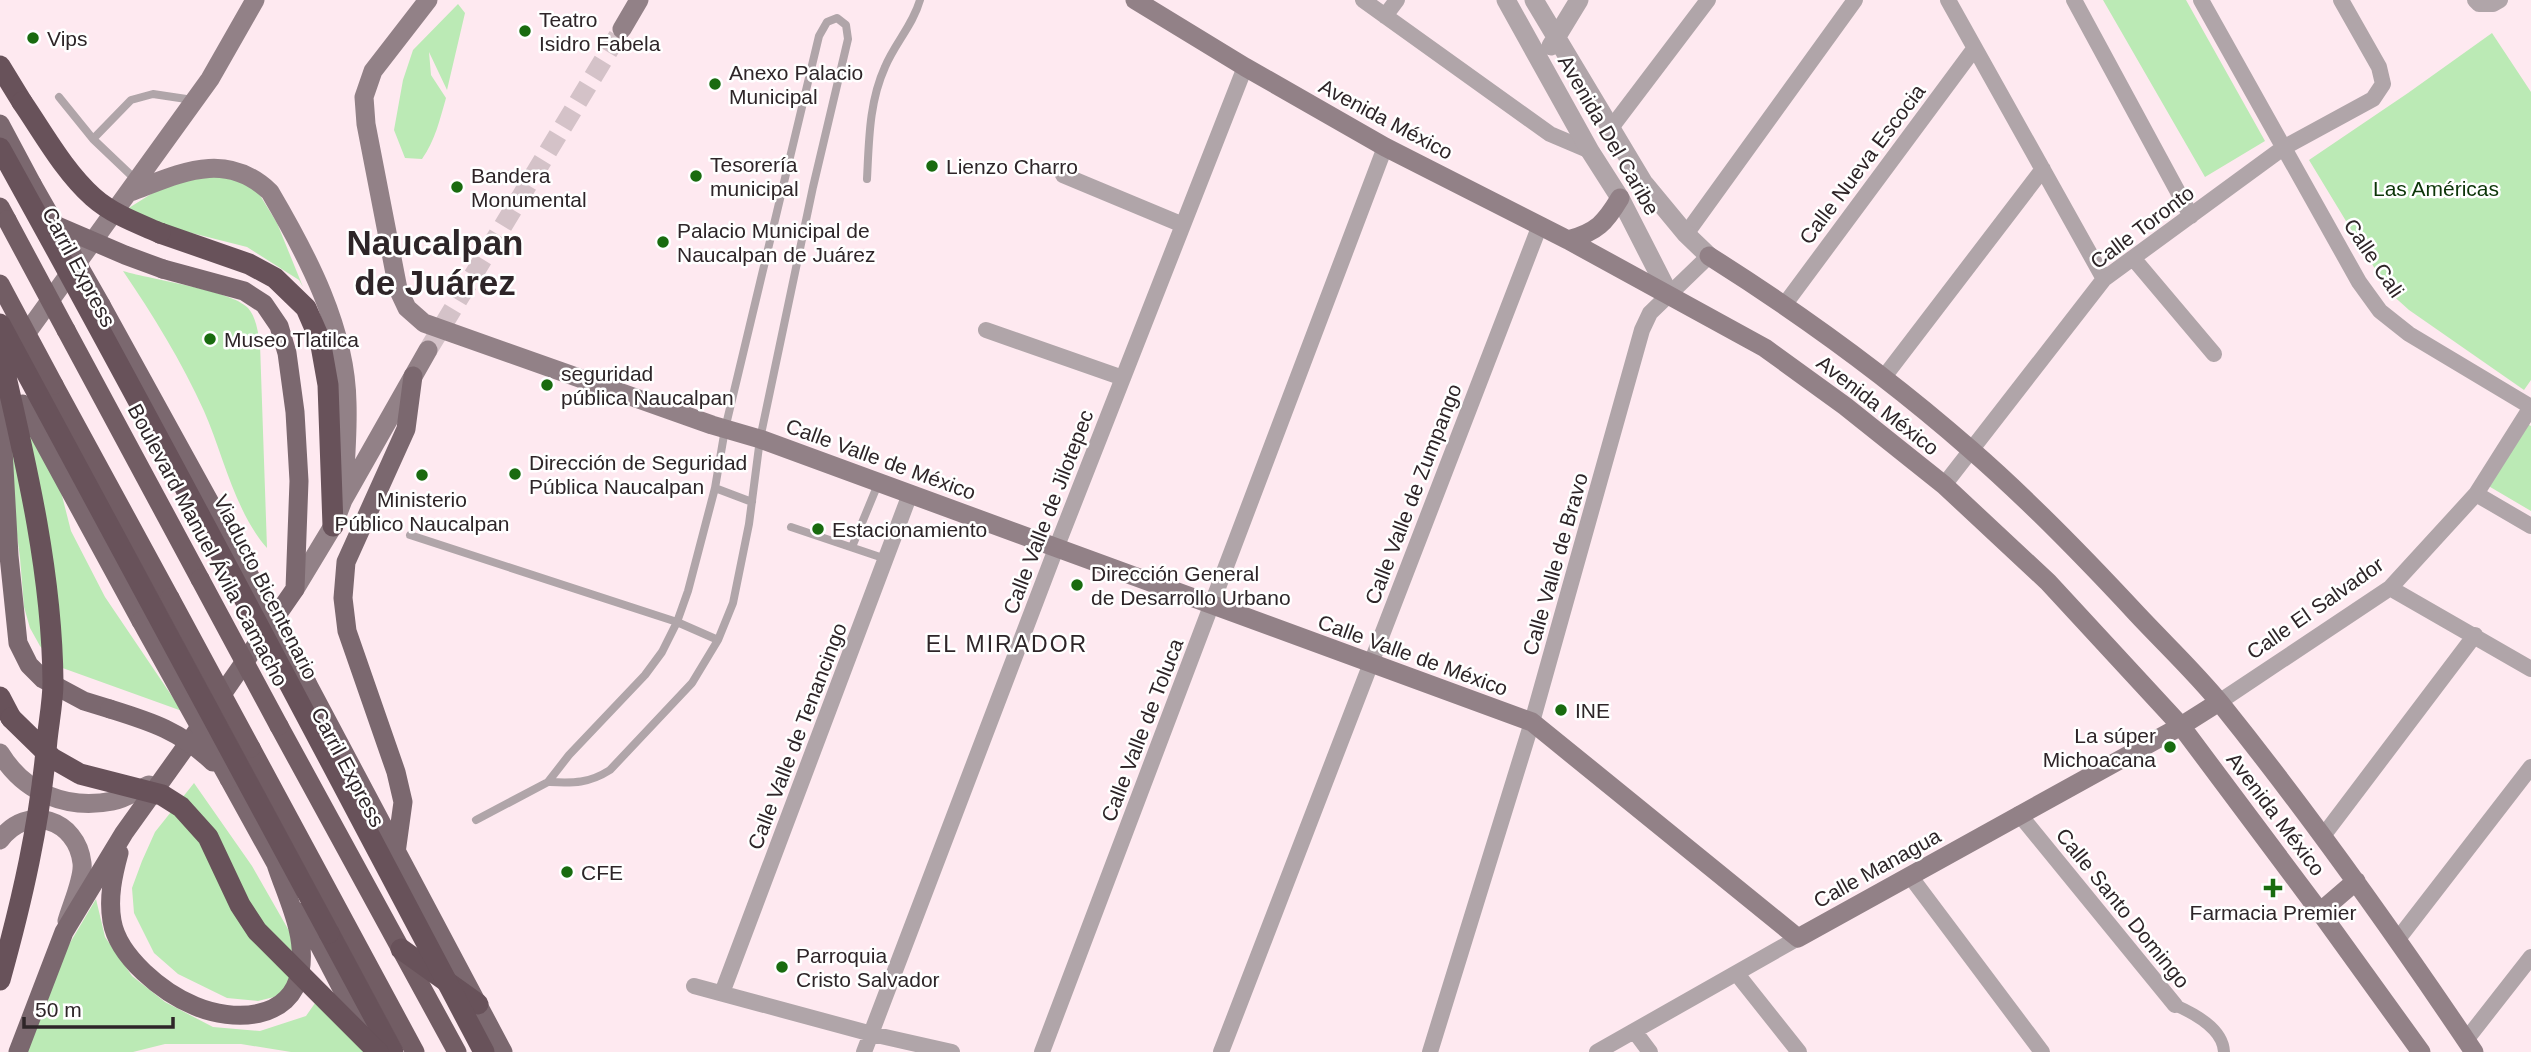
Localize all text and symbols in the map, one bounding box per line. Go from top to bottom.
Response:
place label: Teatro Isidro Fabela [539,8,661,55]
marker: Teatro Isidro Fabela [517,23,533,39]
place label: Vips [47,27,87,50]
marker: Vips [25,30,41,46]
street label: Avenida Del Caribe [1554,51,1664,219]
place label: Anexo Palacio Municipal [729,61,863,108]
street label: Avenida México [1315,74,1457,164]
marker: Anexo Palacio Municipal [707,76,723,92]
street label: Calle Nueva Escocia [1795,79,1930,248]
place label: Tesorería municipal [710,153,799,200]
place label: Lienzo Charro [946,155,1078,178]
marker: Lienzo Charro [924,158,940,174]
place label: Bandera Monumental [471,164,587,211]
marker: Tesorería municipal [688,168,704,184]
park label: Las Américas [2373,177,2499,200]
marker: Bandera Monumental [449,179,465,195]
street label: Calle Toronto [2086,181,2198,273]
street label: Carril Express [38,203,120,331]
street label: Calle Cali [2339,214,2409,302]
place label: Palacio Municipal de Naucalpan de Juárez [677,219,875,266]
district label: Naucalpan de Juárez [347,223,524,302]
marker: Palacio Municipal de Naucalpan de Juárez [655,234,671,250]
place label: Museo Tlatilca [224,328,359,351]
marker: Museo Tlatilca [202,331,218,347]
street label: Avenida México [1813,350,1943,460]
place label: seguridad pública Naucalpan [561,362,734,409]
marker: seguridad pública Naucalpan [539,377,555,393]
street label: Calle Valle de Zumpango [1360,381,1466,607]
street label: Boulevard Manuel Ávila Camacho [124,400,292,690]
street label: Calle Valle de Jilotepec [998,407,1098,617]
street label: Calle Valle de México [783,414,979,504]
place label: Dirección de Seguridad Pública Naucalpan [529,451,747,498]
marker: Dirección de Seguridad Pública Naucalpan [507,466,523,482]
marker: Ministerio Público Naucalpan [414,467,430,483]
street label: Calle Valle de Bravo [1518,470,1592,658]
place label: Ministerio Público Naucalpan [334,488,510,535]
street label: Viaducto Bicentenario [209,491,323,683]
place label: Estacionamiento [832,518,987,541]
marker: Estacionamiento [810,521,826,537]
street label: Calle El Salvador [2242,552,2388,664]
place label: Dirección General de Desarrollo Urbano [1091,562,1291,609]
marker: Dirección General de Desarrollo Urbano [1069,577,1085,593]
street label: Calle Valle de México [1315,610,1511,700]
street label: Calle Valle de Tenancingo [743,619,851,853]
district label: EL MIRADOR [926,631,1088,657]
street label: Calle Valle de Toluca [1096,635,1188,825]
place label: INE [1575,699,1610,722]
marker: INE [1553,702,1569,718]
street label: Carril Express [307,703,389,831]
place label: La súper Michoacana [2043,724,2156,771]
marker: La súper Michoacana [2162,739,2178,755]
street label: Avenida México [2222,748,2330,880]
street label: Calle Managua [1810,824,1945,912]
street label: Calle Santo Domingo [2052,824,2194,992]
place label: CFE [581,861,623,884]
marker: CFE [559,864,575,880]
marker: Farmacia Premier [2265,880,2281,896]
place label: Farmacia Premier [2190,901,2356,924]
place label: Parroquia Cristo Salvador [796,944,940,991]
marker: Parroquia Cristo Salvador [774,959,790,975]
scale bar [24,986,173,1030]
text: 50 m [35,998,82,1021]

